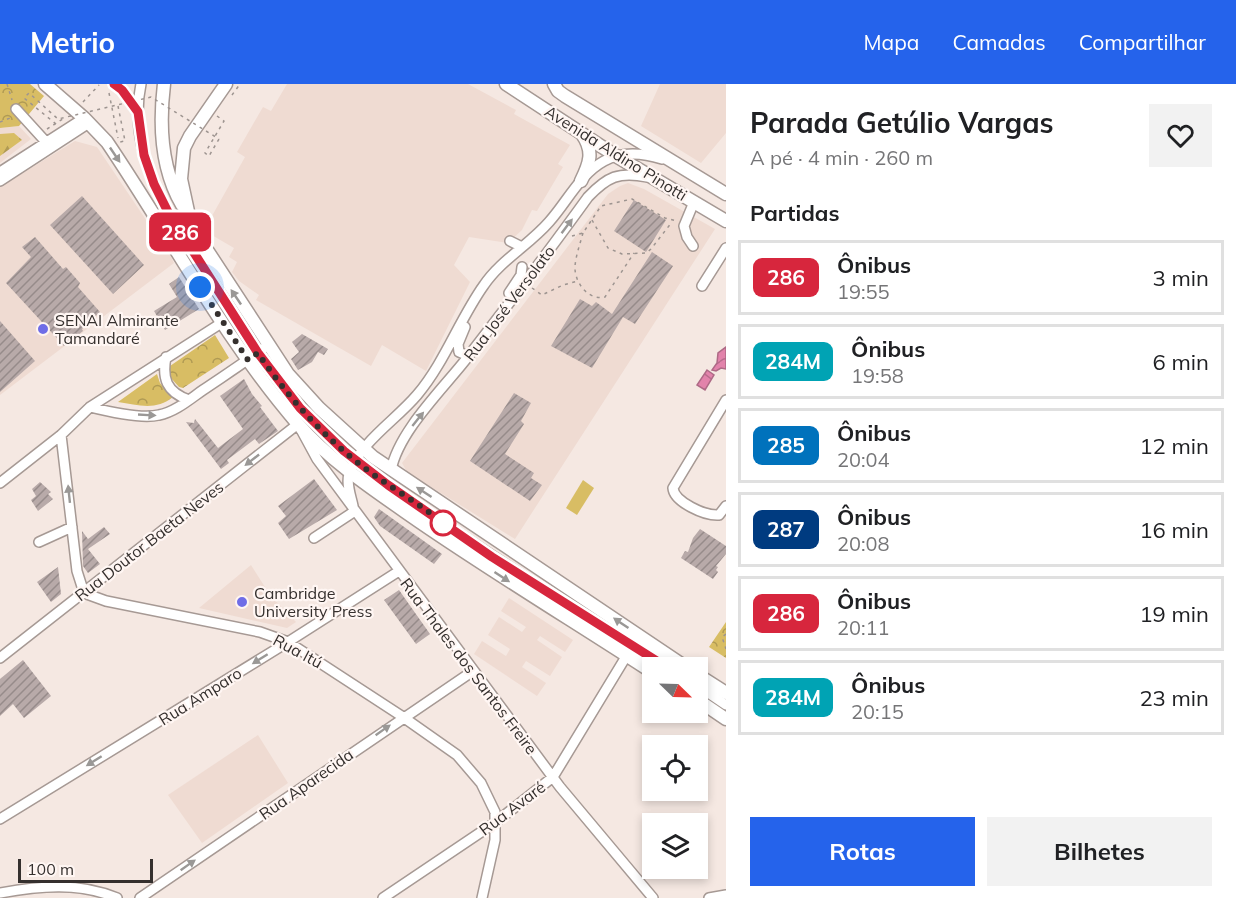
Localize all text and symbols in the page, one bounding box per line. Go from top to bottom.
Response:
text: Metrio [30,25,115,60]
text: Mapa [864,29,919,55]
text: Camadas [952,29,1046,55]
text: Compartilhar [1079,29,1206,55]
street label: Avenida Aldino Pinotti [541,101,691,205]
button: heart [1149,104,1212,167]
text: Parada Getúlio Vargas [750,105,1054,140]
text: A pé · 4 min · 260 m [750,145,933,170]
one-way arrow [110,146,121,163]
text: Partidas [750,199,839,227]
line badge: 286 [146,212,214,252]
text: 286 [161,219,199,245]
one-way arrow [561,219,573,235]
street label: Rua José Versolato [459,241,559,365]
text: Ônibus [837,251,911,279]
text: 286 [767,264,805,290]
text: 3 min [1153,264,1209,292]
your location [185,272,215,302]
text: 19:55 [837,279,890,304]
one-way arrow [230,289,242,305]
place label: SENAI Almirante Tamandaré [55,310,179,348]
marker: SENAI Almirante Tamandaré [36,322,50,336]
text: Ônibus [851,335,925,363]
text: 284M [765,348,821,374]
text: 6 min [1153,348,1209,376]
text: 19:58 [851,363,904,388]
one-way arrow [138,410,157,419]
one-way arrow [411,412,424,427]
text: Ônibus [837,419,911,447]
text: 285 [767,432,805,458]
text: 12 min [1139,432,1209,460]
text: 20:04 [837,447,890,472]
one-way arrow [245,454,260,466]
street label: Rua Doutor Baeta Neves [71,477,227,605]
one-way arrow [64,485,74,504]
one-way arrow [416,487,432,498]
text: Ônibus [837,503,911,531]
unlabelled marker [430,510,456,536]
text: 287 [767,516,805,542]
text: 16 min [1139,516,1209,544]
text: 20:08 [837,531,890,556]
one-way arrow [494,572,510,583]
street label: Rua Thales dos Santos Freire [396,574,542,758]
place label: Cambridge University Press [254,583,372,621]
text: Ônibus [837,587,911,615]
marker: Cambridge University Press [235,595,249,609]
text: 286 [767,600,805,626]
text: 19 min [1139,600,1209,628]
text: 20:11 [837,615,890,640]
one-way arrow [613,618,629,629]
street label: Rua Itú [270,630,326,672]
one-way arrow [252,653,269,664]
north arrow [642,657,708,723]
map controls [642,657,708,879]
street label: Rua Amparo [155,663,245,729]
text: Ônibus [851,671,925,699]
text: 284M [765,684,821,710]
text: 23 min [1139,684,1209,712]
text: 20:15 [851,699,904,724]
one-way arrow [375,724,391,736]
button: locate [642,735,708,801]
street label: Rua Aparecida [255,744,357,824]
one-way arrow [86,755,102,766]
street label: Rua Avaré [475,777,549,839]
button: layers [642,813,708,879]
button: Rotas [750,817,975,886]
button: Bilhetes [987,817,1212,886]
scale bar [18,856,153,884]
text: 100 m [27,859,74,879]
one-way arrow [180,859,196,871]

